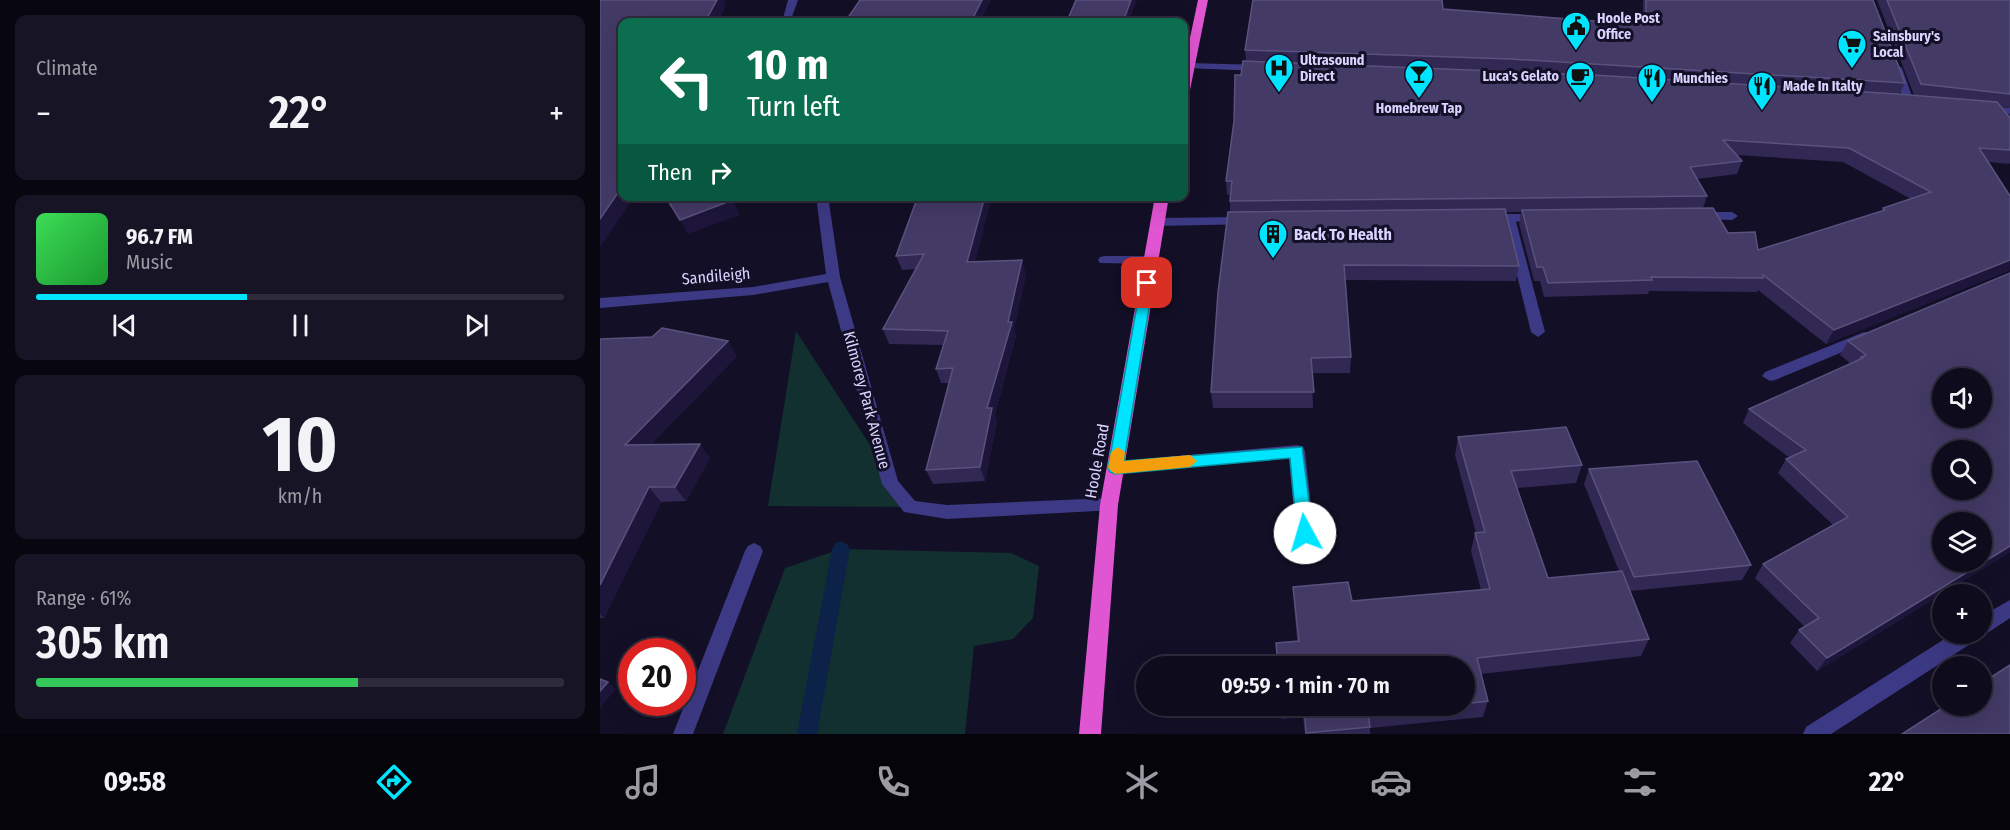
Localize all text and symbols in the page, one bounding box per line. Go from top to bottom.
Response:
public building icon: Hoole Post Office [1560,10,1592,52]
place label: Hoole Post Office [1597,10,1661,43]
supermarket icon: Sainsbury's Local [1836,28,1868,70]
place label: Sainsbury's Local [1873,28,1940,61]
text: 10 m [747,40,828,90]
icon: left [648,42,726,120]
hospital icon: Ultrasound Direct [1263,52,1295,94]
place label: Ultrasound Direct [1300,52,1364,85]
text: Climate [36,56,98,80]
bar icon: Homebrew Tap [1403,58,1435,100]
cafe icon: Luca's Gelato [1564,60,1596,102]
restaurant icon: Munchies [1636,62,1668,104]
place label: Luca's Gelato [1482,68,1560,85]
place label: Munchies [1673,70,1728,87]
restaurant icon: Made In Italty [1746,70,1778,112]
place label: Made In Italty [1783,78,1863,95]
text: 22° [269,86,331,140]
text: Turn left [747,91,840,123]
text: − [36,94,51,134]
text: + [549,94,564,134]
place label: Homebrew Tap [1376,100,1463,117]
icon: right [704,156,737,189]
text: Then [648,159,692,186]
building icon: Back To Health [1257,218,1289,260]
text: 96.7 FM [126,223,193,250]
place label: Back To Health [1294,225,1392,244]
text: Music [126,250,173,274]
pin [1121,257,1172,308]
street label: Sandileigh [681,264,751,288]
icon: arrive [1130,266,1163,299]
icon: previous [108,309,141,342]
icon: pause [284,309,317,342]
icon: next [460,309,493,342]
street label: Kilmorey Park Avenue [840,329,895,471]
map controls [1932,368,1992,716]
button: sound [1932,368,1992,428]
text: 10 [262,398,338,492]
street label: Hoole Road [1081,422,1113,500]
button: search [1932,440,1992,500]
text: km/h [278,484,322,508]
position arrow [1273,501,1337,565]
button: layers [1932,512,1992,572]
button: + [1932,584,1992,644]
text: Range · 61% [36,586,131,610]
text: 305 km [36,616,170,670]
speed limit sign: 20 [618,638,696,716]
button: − [1932,656,1992,716]
text: 09:59 · 1 min · 70 m [1221,672,1390,699]
icon: directions [373,761,415,803]
icon: music [622,761,664,803]
icon: phone [872,761,914,803]
icon: climate [1121,761,1163,803]
icon: car [1370,761,1412,803]
icon: filters [1619,761,1661,803]
text: 09:58 [104,766,166,798]
text: 22° [1869,766,1906,798]

